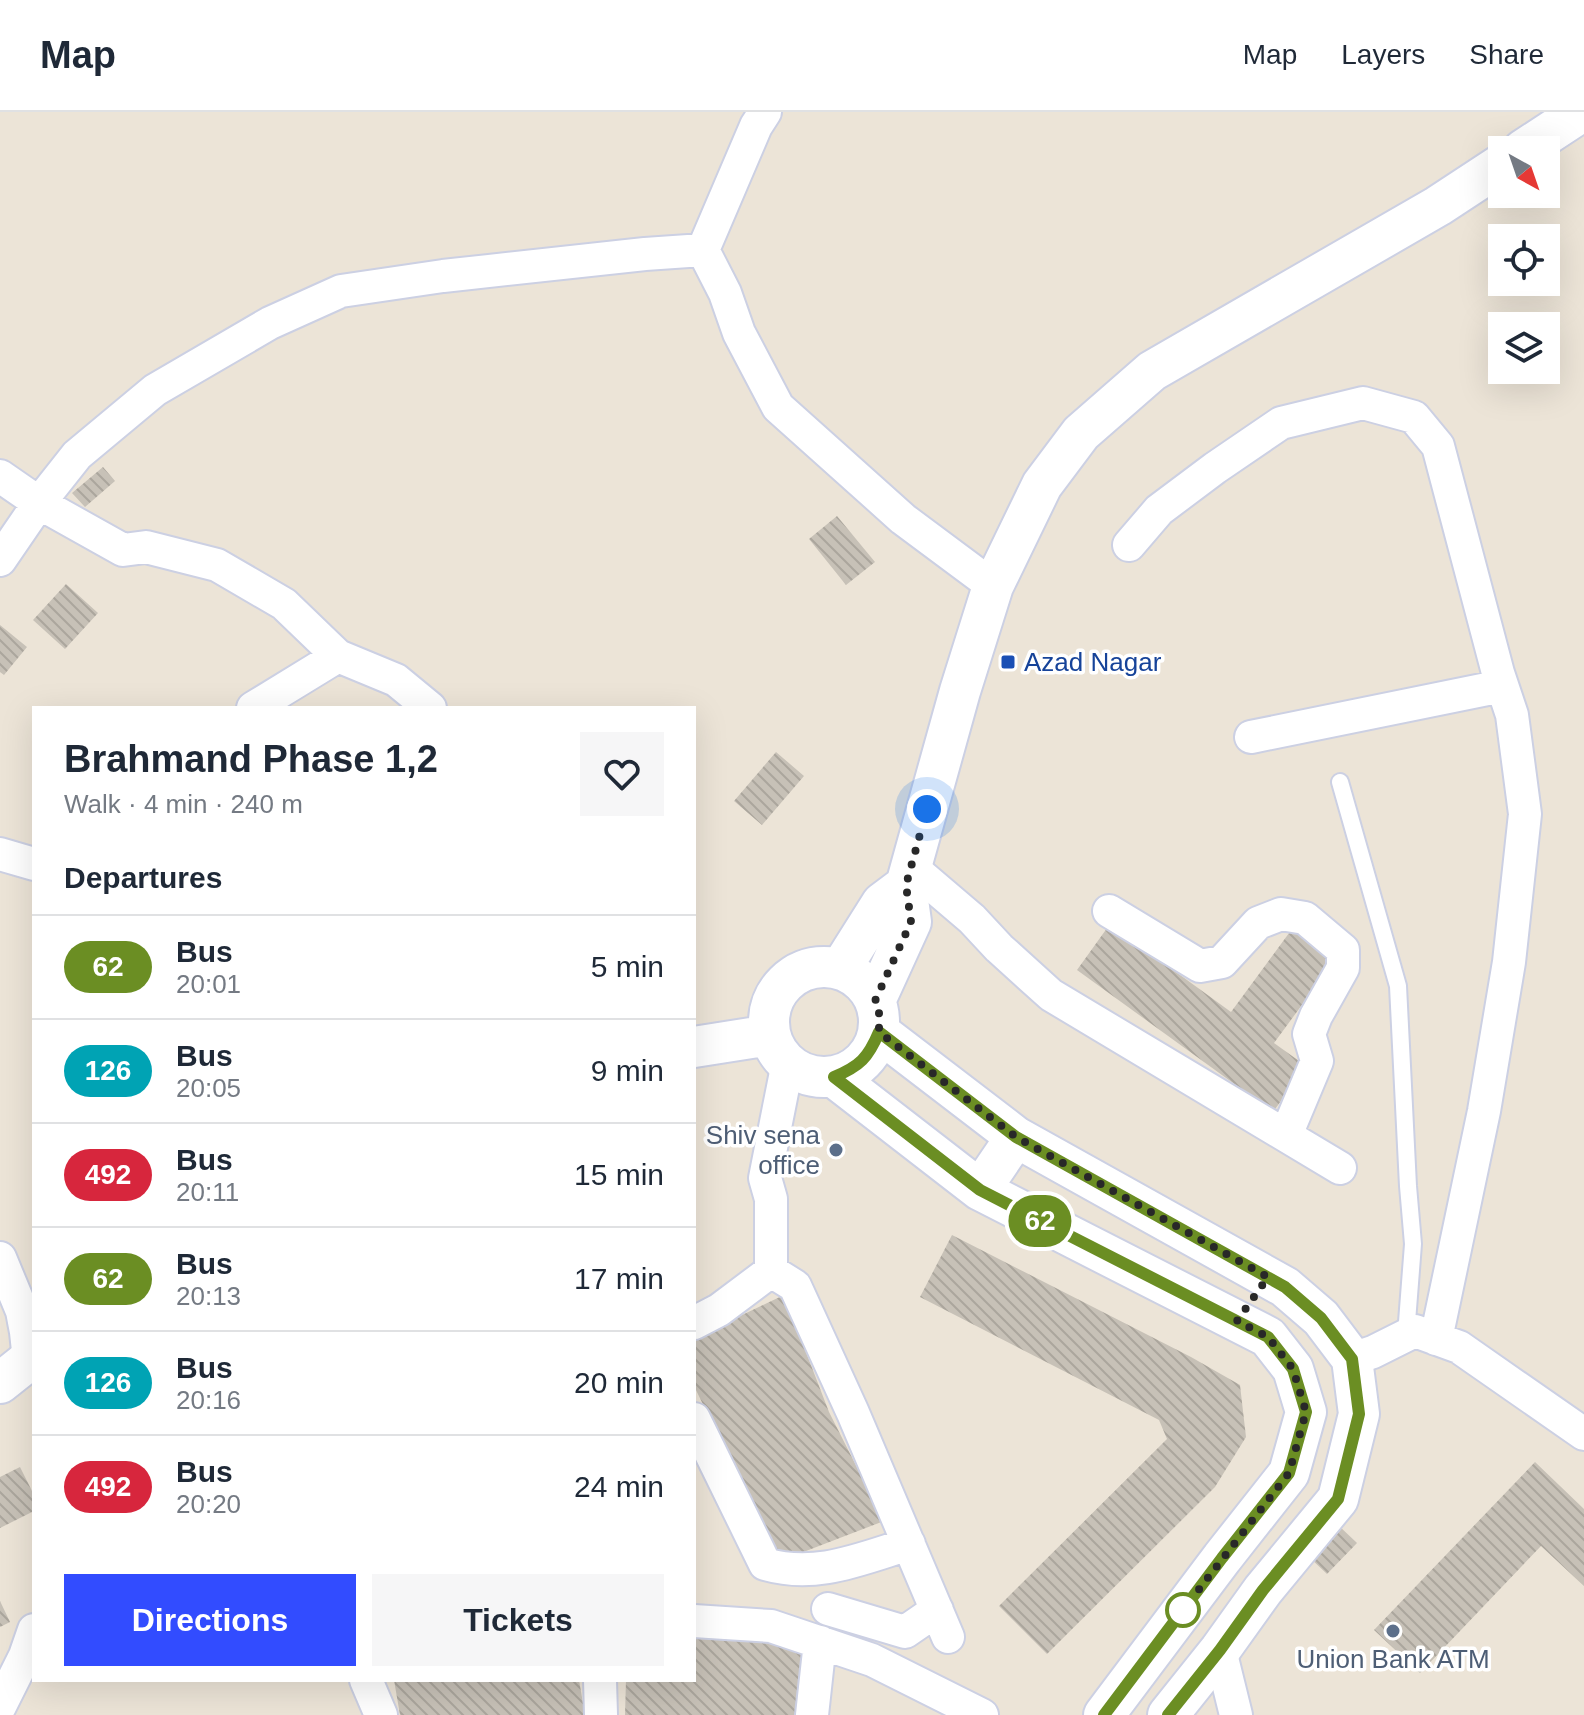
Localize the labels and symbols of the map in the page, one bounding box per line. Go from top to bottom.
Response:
north arrow [1488,136,1560,208]
place label: Azad Nagar [1024,647,1162,677]
marker: Azad Nagar [999,653,1017,671]
your location [907,789,947,829]
place label: Shiv sena office [706,1120,821,1180]
marker: Shiv sena office [827,1141,845,1159]
line badge: 62 [1004,1195,1076,1247]
unlabelled marker [1166,1593,1200,1627]
marker: Union Bank ATM [1384,1622,1402,1640]
place label: Union Bank ATM [1296,1644,1490,1674]

